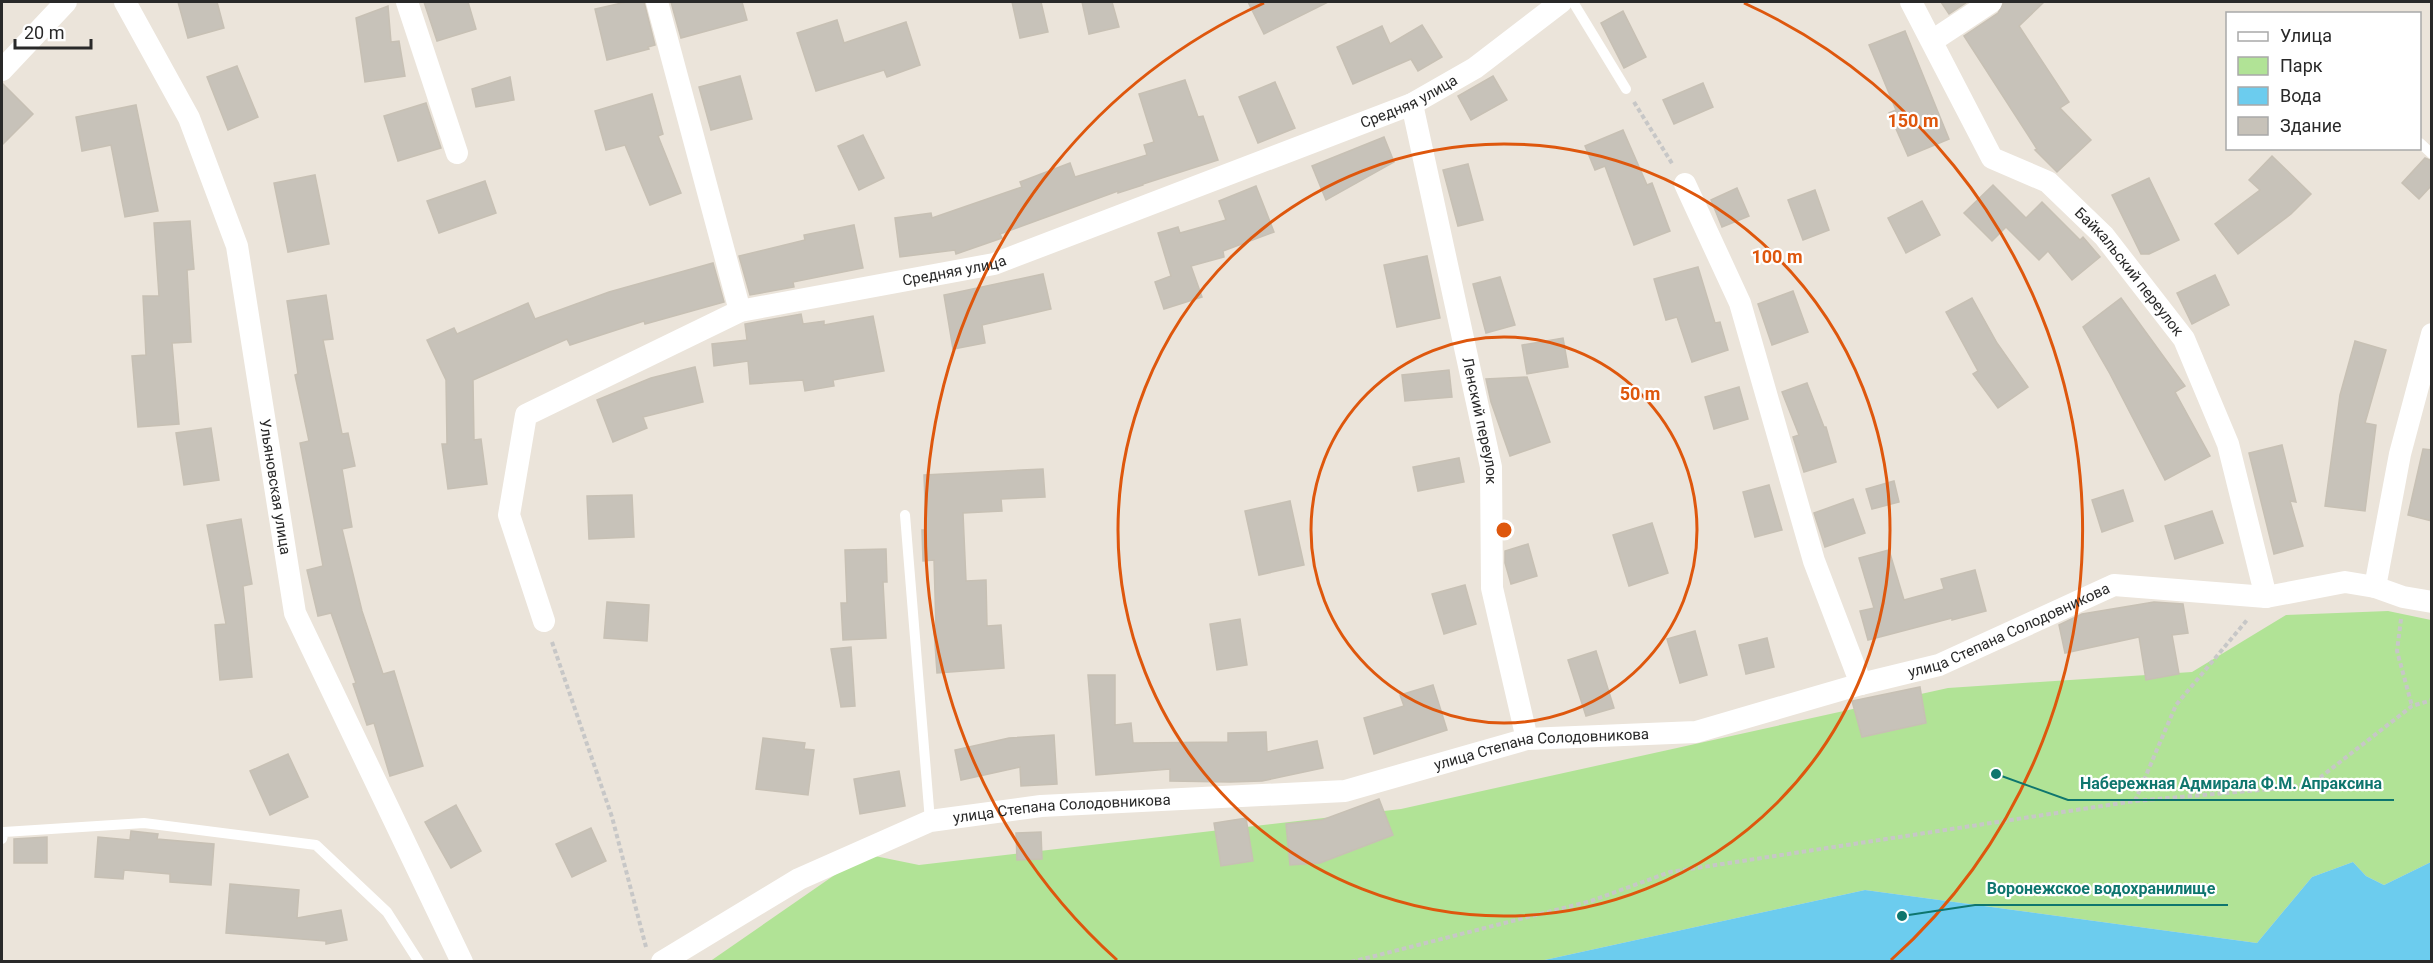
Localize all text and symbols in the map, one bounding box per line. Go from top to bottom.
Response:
scale bar [15,12,92,50]
legend [2226,12,2421,150]
text: 20 m [24,22,64,43]
text: Улица [2280,25,2332,46]
text: Парк [2280,55,2323,76]
street label: Средняя улица [1358,71,1461,132]
text: Вода [2280,85,2322,106]
text: 150 m [1887,110,1939,131]
text: Здание [2280,115,2342,136]
street label: Байкальский переулок [2071,204,2187,340]
text: 100 m [1751,246,1803,267]
street label: Средняя улица [901,251,1009,290]
street label: Ленский переулок [1458,355,1500,484]
text: 50 m [1620,383,1660,404]
street label: Ульяновская улица [255,418,295,556]
centre of rings [1494,520,1514,540]
street label: улица Степана Солодовникова [1906,579,2113,681]
street label: улица Степана Солодовникова [1432,725,1649,774]
callout: Набережная Адмирала Ф.М. Апраксина [2068,766,2394,800]
text: Набережная Адмирала Ф.М. Апраксина [2080,774,2382,793]
street label: улица Степана Солодовникова [952,791,1171,827]
callout: Воронежское водохранилище [1975,871,2228,905]
text: Воронежское водохранилище [1987,879,2216,898]

